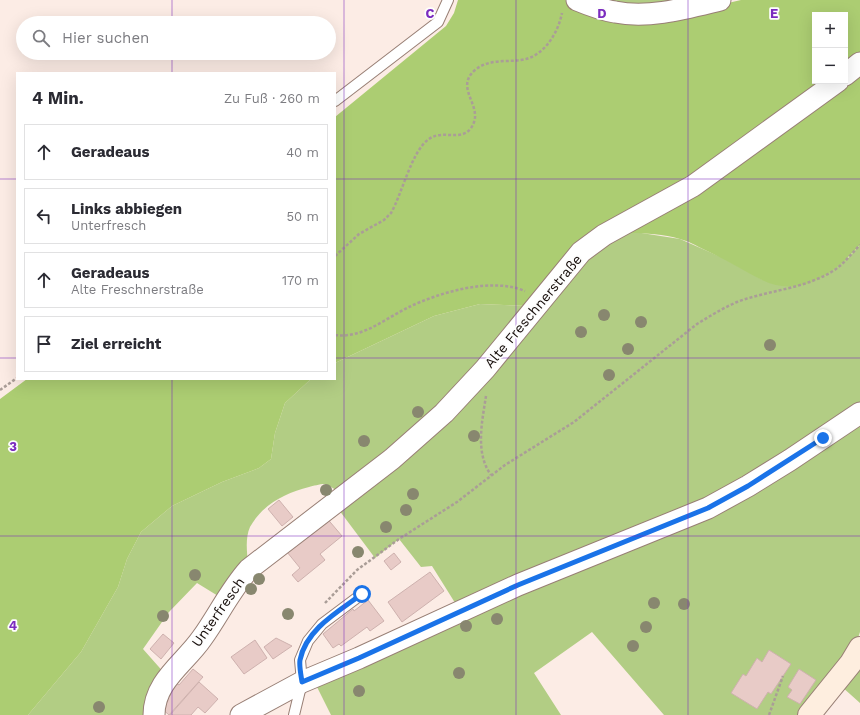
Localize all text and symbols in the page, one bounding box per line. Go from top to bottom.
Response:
text: C [426,6,435,21]
text: D [597,6,607,21]
text: E [770,6,778,21]
map controls [812,12,848,84]
button: + [812,12,848,48]
search box [16,16,336,60]
icon: search [30,27,52,49]
text: Hier suchen [62,29,149,47]
button: − [812,48,848,84]
text: 4 Min. [32,88,84,108]
text: Zu Fuß · 260 m [224,91,320,106]
icon: ahead [33,141,55,163]
text: Geradeaus [71,143,150,161]
text: 40 m [286,145,319,160]
text: Links abbiegen [71,200,182,218]
icon: left [33,205,55,227]
text: 50 m [287,209,319,224]
text: Unterfresch [71,218,146,233]
street label: Alte Freschnerstraße [481,251,585,371]
text: Geradeaus [71,264,150,282]
icon: ahead [33,269,55,291]
text: 170 m [282,273,319,288]
text: Alte Freschnerstraße [71,282,204,297]
icon: arrive [33,333,55,355]
text: Ziel erreicht [71,335,161,353]
route end [814,429,832,447]
text: 3 [9,439,17,454]
street label: Unterfresch [188,574,248,650]
route start [353,585,371,603]
text: 4 [9,618,18,633]

